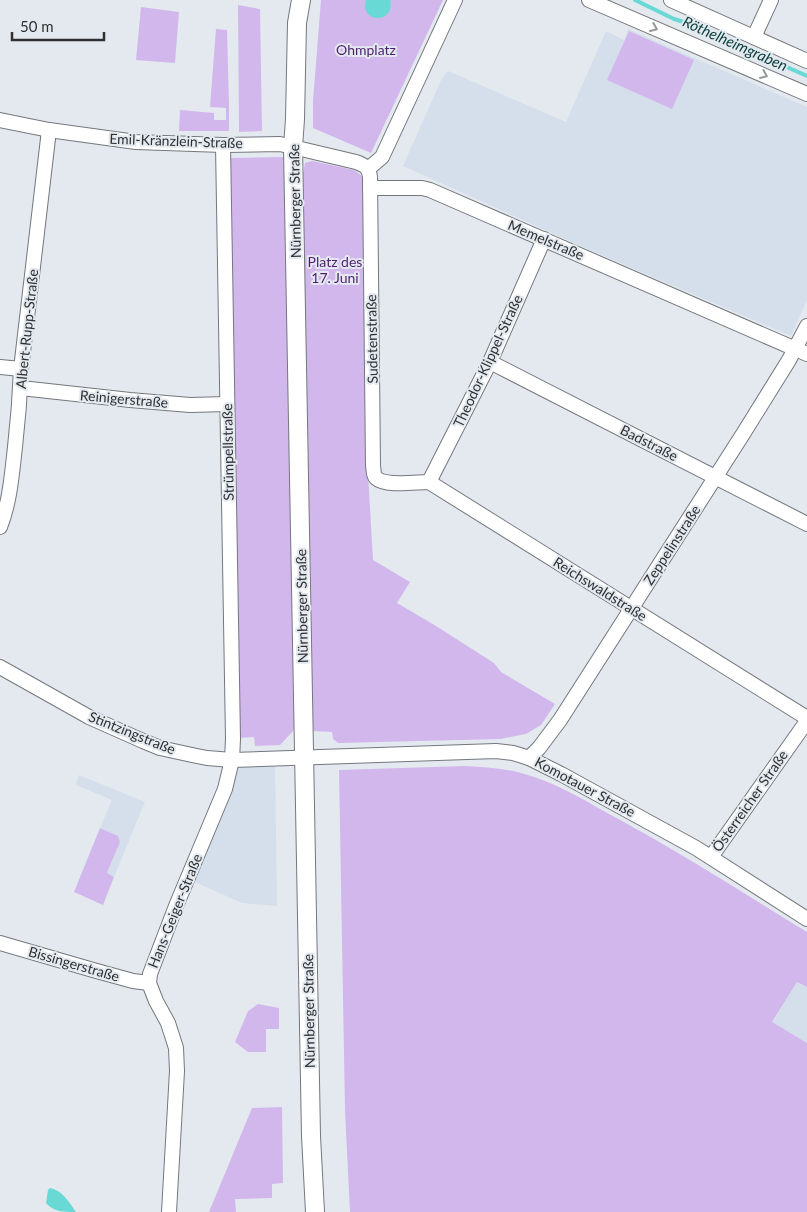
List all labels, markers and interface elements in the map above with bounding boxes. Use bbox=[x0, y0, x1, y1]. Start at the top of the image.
scale bar bbox=[12, 10, 105, 42]
water label: Röthelheimgraben bbox=[680, 12, 791, 74]
text: 50 m bbox=[20, 17, 54, 35]
one-way arrow bbox=[649, 22, 658, 32]
park label: Ohmplatz bbox=[336, 41, 396, 58]
one-way arrow bbox=[759, 69, 768, 80]
street label: Emil-Kränzlein-Straße bbox=[109, 130, 243, 151]
street label: Nürnberger Straße bbox=[285, 144, 304, 258]
street label: Memelstraße bbox=[506, 216, 587, 263]
park label: Platz des 17. Juni bbox=[308, 253, 362, 286]
street label: Albert-Rupp-Straße bbox=[12, 268, 41, 390]
street label: Theodor-Klippel-Straße bbox=[449, 292, 526, 430]
street label: Sudetenstraße bbox=[362, 294, 381, 384]
street label: Reinigerstraße bbox=[79, 386, 169, 411]
street label: Strümpellstraße bbox=[218, 403, 237, 501]
street label: Badstraße bbox=[618, 421, 681, 464]
street label: Zeppelinstraße bbox=[640, 502, 704, 588]
street label: Nürnberger Straße bbox=[292, 549, 311, 663]
street label: Reichswaldstraße bbox=[550, 553, 650, 624]
street label: Stintzingstraße bbox=[86, 707, 178, 758]
street label: Österreicher Straße bbox=[708, 747, 791, 855]
street label: Komotauer Straße bbox=[532, 753, 638, 820]
street label: Hans-Geiger-Straße bbox=[144, 851, 205, 970]
street label: Bissingerstraße bbox=[27, 942, 122, 985]
street label: Nürnberger Straße bbox=[299, 954, 318, 1068]

